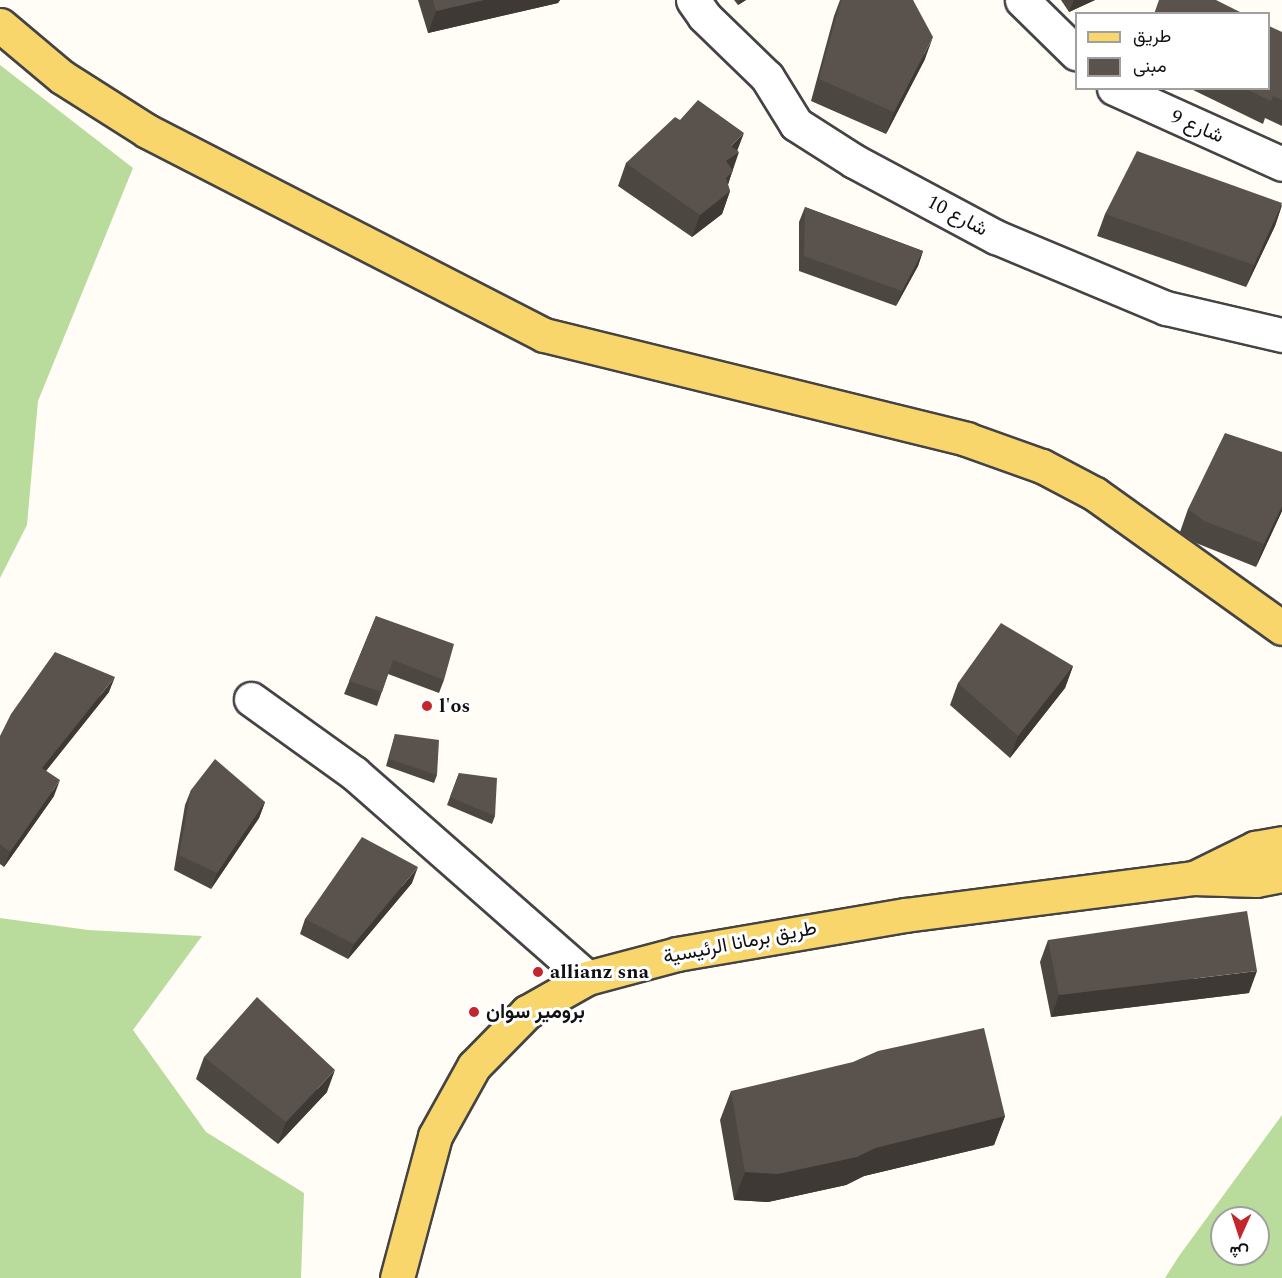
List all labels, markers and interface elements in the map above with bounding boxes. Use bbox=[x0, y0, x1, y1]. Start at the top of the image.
legend bbox=[1075, 12, 1270, 90]
text: طريق bbox=[1133, 23, 1171, 50]
text: مبنى bbox=[1133, 53, 1167, 80]
street label: شارع 9 bbox=[1167, 105, 1227, 149]
street label: شارع 10 bbox=[923, 190, 991, 242]
place label: l'os bbox=[439, 694, 470, 718]
marker: l'os bbox=[420, 699, 434, 713]
street label: طريق برمانا الرئيسية bbox=[661, 916, 819, 970]
place label: allianz sna bbox=[550, 960, 649, 984]
marker: allianz sna bbox=[531, 965, 545, 979]
place label: برومير سوان bbox=[486, 1000, 585, 1024]
marker: برومير سوان bbox=[467, 1005, 481, 1019]
north arrow bbox=[1210, 1206, 1270, 1266]
text: ش bbox=[1229, 1239, 1249, 1264]

